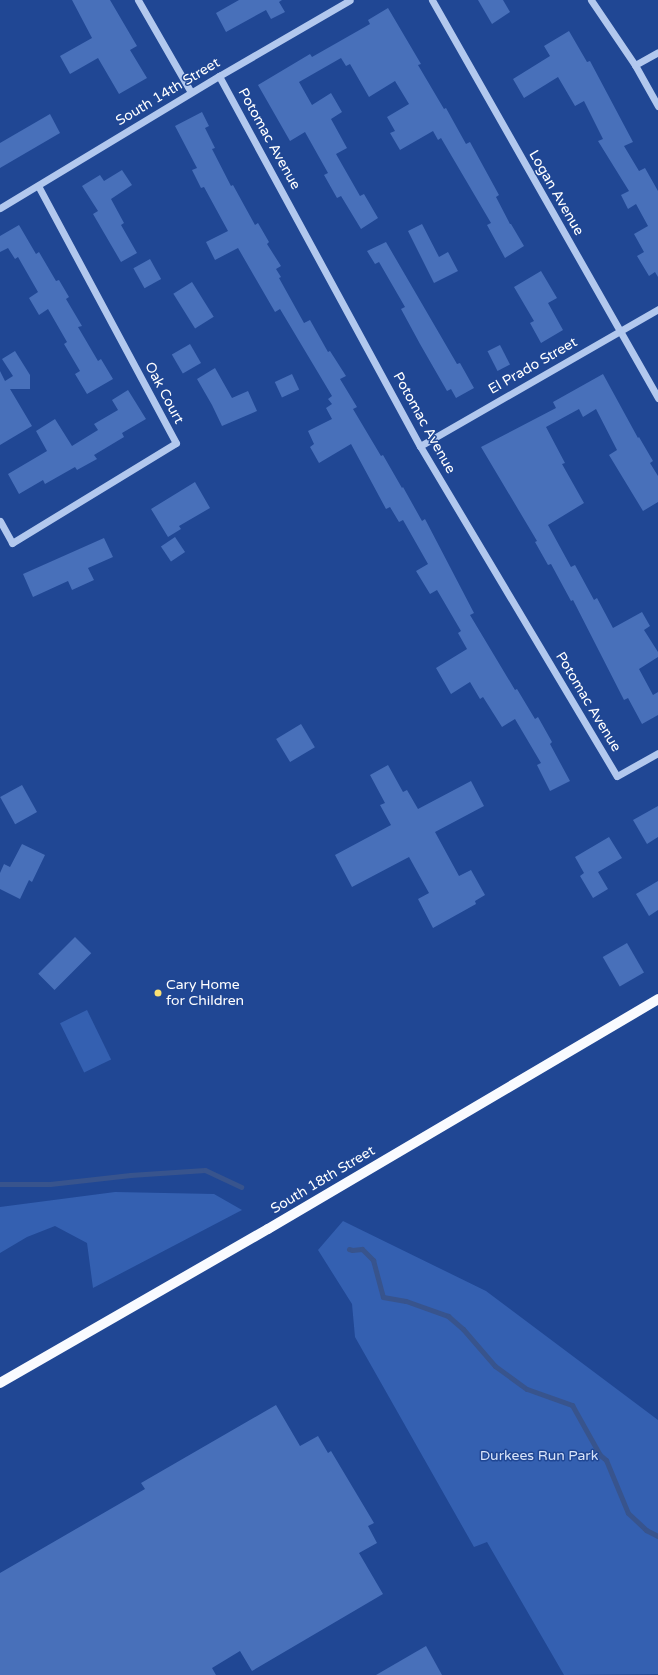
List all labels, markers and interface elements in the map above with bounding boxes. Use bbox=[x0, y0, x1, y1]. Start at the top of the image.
street label: South 14th Street bbox=[113, 54, 223, 130]
street label: Potomac Avenue bbox=[234, 85, 304, 193]
street label: Logan Avenue bbox=[525, 147, 587, 239]
street label: El Prado Street bbox=[486, 334, 580, 398]
street label: Oak Court bbox=[141, 359, 187, 427]
street label: Potomac Avenue bbox=[389, 369, 459, 477]
street label: Potomac Avenue bbox=[552, 649, 624, 755]
place label: Cary Home for Children bbox=[166, 977, 244, 1010]
marker: Cary Home for Children bbox=[153, 988, 163, 998]
street label: South 18th Street bbox=[268, 1142, 378, 1218]
park label: Durkees Run Park bbox=[480, 1448, 598, 1464]

